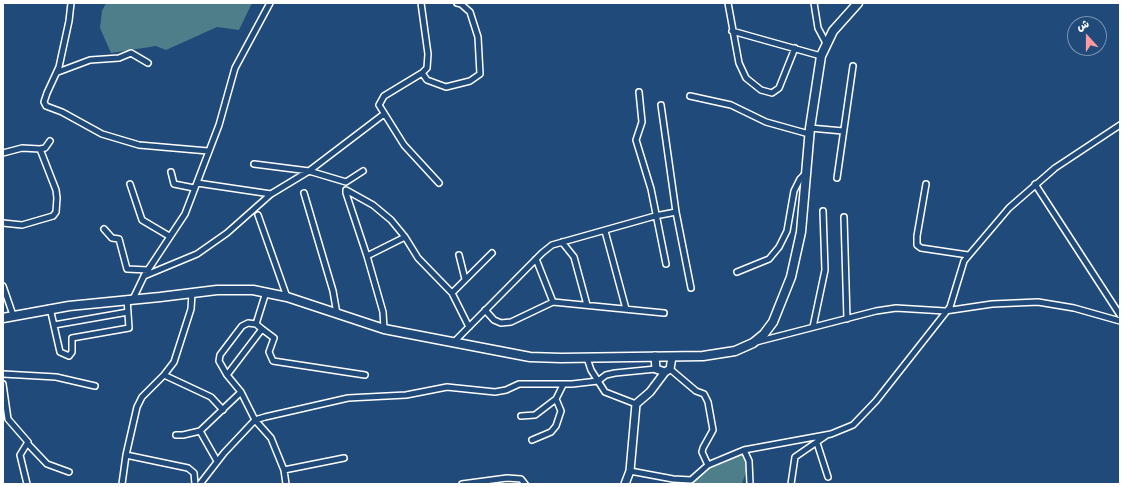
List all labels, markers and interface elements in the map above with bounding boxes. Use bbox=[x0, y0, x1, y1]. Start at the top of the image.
north arrow bbox=[1067, 16, 1107, 56]
text: ش bbox=[1075, 17, 1091, 34]

